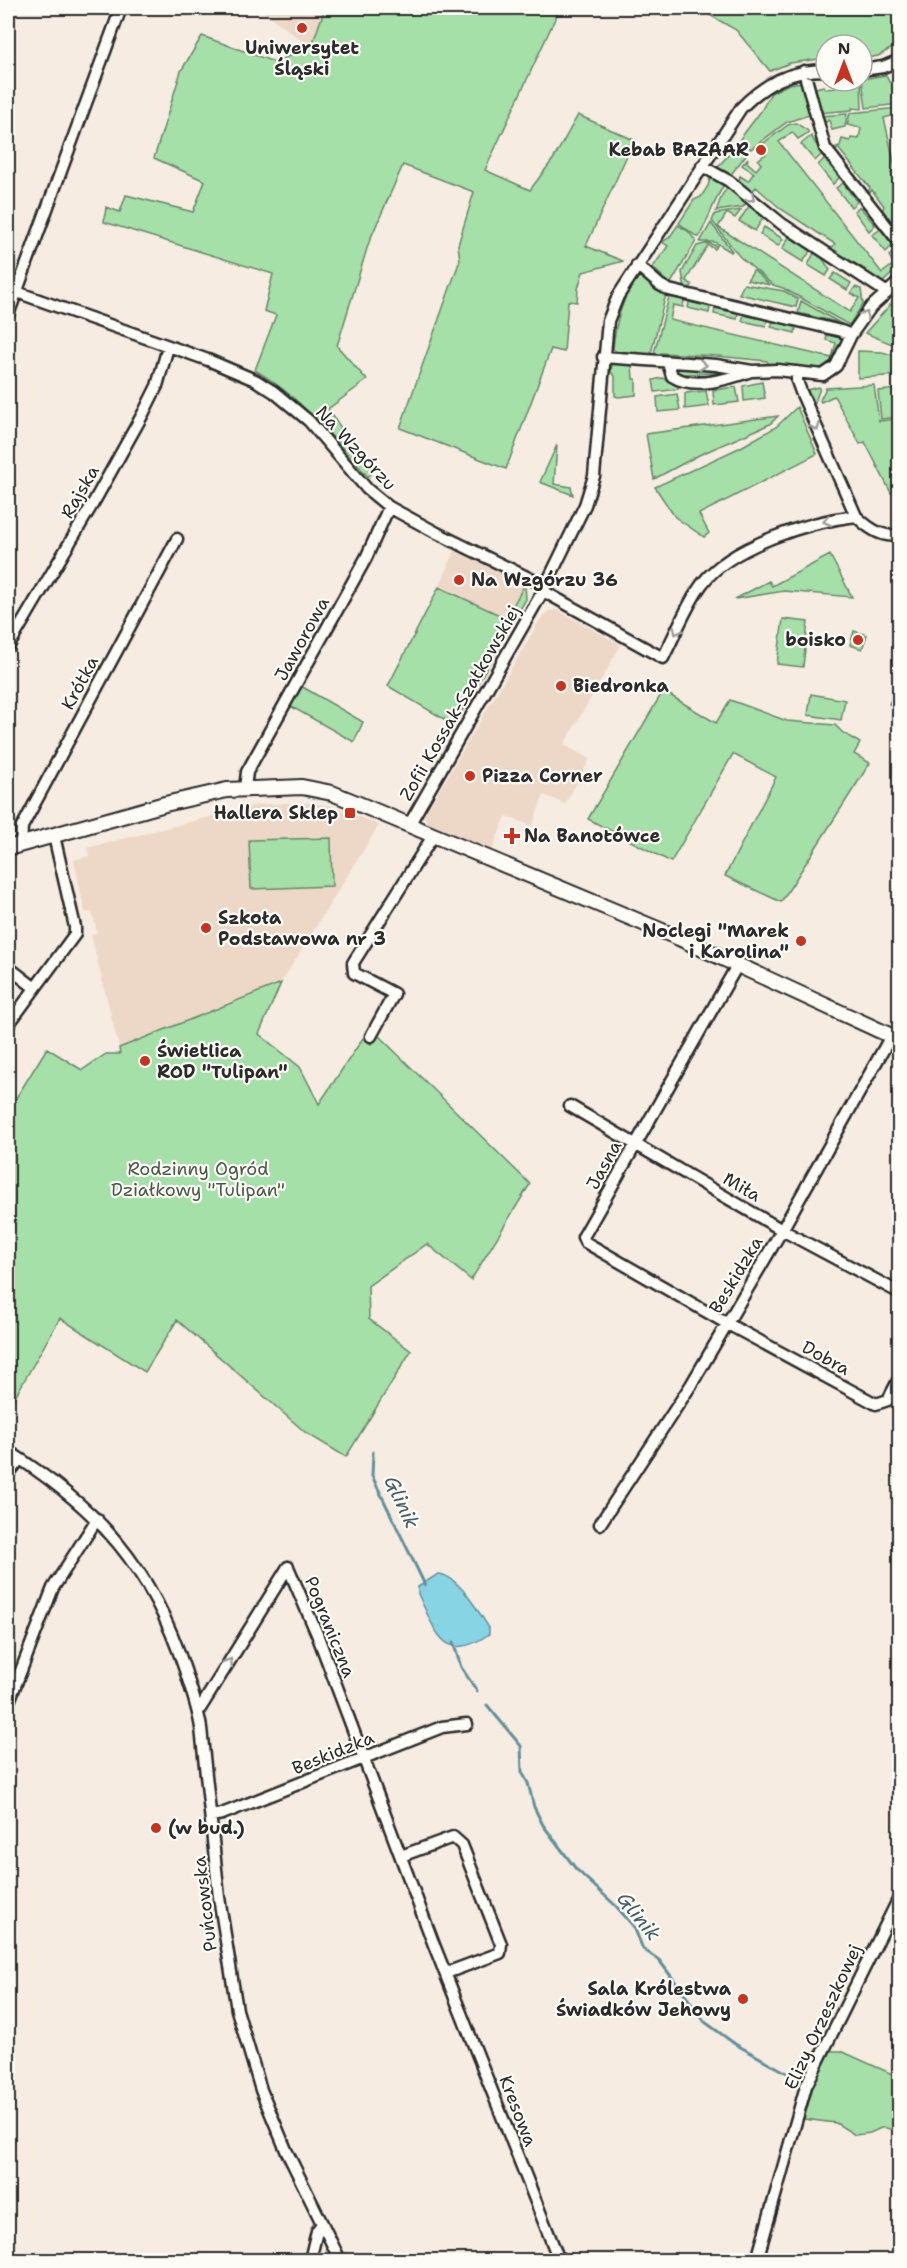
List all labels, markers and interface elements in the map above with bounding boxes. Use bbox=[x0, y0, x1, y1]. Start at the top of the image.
marker: Uniwersytet Śląski bbox=[295, 21, 309, 35]
north arrow bbox=[814, 33, 874, 93]
place label: Uniwersytet Śląski bbox=[245, 36, 359, 81]
text: N bbox=[838, 38, 850, 59]
place label: Kebab BAZAAR bbox=[608, 138, 749, 162]
marker: Kebab BAZAAR bbox=[754, 143, 768, 157]
one-way arrow bbox=[744, 191, 754, 202]
one-way arrow bbox=[858, 311, 869, 322]
one-way arrow bbox=[699, 358, 708, 371]
street label: Na Wzgórzu bbox=[310, 400, 402, 496]
one-way arrow bbox=[809, 420, 821, 431]
street label: Rajska bbox=[55, 461, 105, 523]
one-way arrow bbox=[822, 514, 832, 527]
place label: Na Wzgórzu 36 bbox=[471, 568, 618, 592]
marker: Na Wzgórzu 36 bbox=[452, 573, 466, 587]
street label: Jaworowa bbox=[269, 593, 335, 685]
street label: Zofii Kossak-Szatkowskiej bbox=[394, 601, 526, 805]
one-way arrow bbox=[673, 624, 684, 635]
place label: boisko bbox=[786, 628, 846, 652]
marker: boisko bbox=[851, 633, 865, 647]
street label: Krótka bbox=[56, 652, 104, 714]
place label: Biedronka bbox=[573, 674, 670, 698]
marker: Biedronka bbox=[554, 679, 568, 693]
place label: Pizza Corner bbox=[482, 764, 603, 788]
marker: Pizza Corner bbox=[463, 769, 477, 783]
place label: Hallera Sklep bbox=[214, 801, 338, 825]
marker: Hallera Sklep bbox=[343, 806, 357, 820]
place label: Na Banotówce bbox=[524, 824, 660, 848]
marker: Na Banotówce bbox=[505, 829, 519, 843]
place label: Szkoła Podstawowa nr 3 bbox=[218, 906, 386, 951]
place label: Noclegi "Marek i Karolina" bbox=[642, 919, 789, 964]
marker: Szkoła Podstawowa nr 3 bbox=[199, 921, 213, 935]
marker: Noclegi "Marek i Karolina" bbox=[794, 934, 808, 948]
place label: Świetlica ROD "Tulipan" bbox=[157, 1039, 288, 1084]
marker: Świetlica ROD "Tulipan" bbox=[138, 1054, 152, 1068]
street label: Jasna bbox=[581, 1136, 627, 1194]
park label: Rodzinny Ogród Działkowy "Tulipan" bbox=[111, 1157, 285, 1202]
street label: Miła bbox=[719, 1167, 765, 1207]
street label: Beskidzka bbox=[703, 1232, 769, 1318]
street label: Dobra bbox=[798, 1335, 854, 1381]
water label: Glinik bbox=[378, 1471, 426, 1533]
street label: Pograniczna bbox=[299, 1573, 361, 1681]
one-way arrow bbox=[221, 1658, 233, 1668]
street label: Beskidzka bbox=[288, 1726, 378, 1780]
place label: (w bud.) bbox=[168, 1816, 245, 1840]
marker: (w bud.) bbox=[149, 1821, 163, 1835]
street label: Puńcowska bbox=[187, 1855, 223, 1953]
water label: Glinik bbox=[611, 1886, 667, 1946]
street label: Elizy Orzeszkowej bbox=[779, 1940, 867, 2094]
place label: Sala Królestwa Świadków Jehowy bbox=[556, 1977, 732, 2022]
marker: Sala Królestwa Świadków Jehowy bbox=[736, 1992, 750, 2006]
street label: Kresowa bbox=[494, 2072, 542, 2150]

